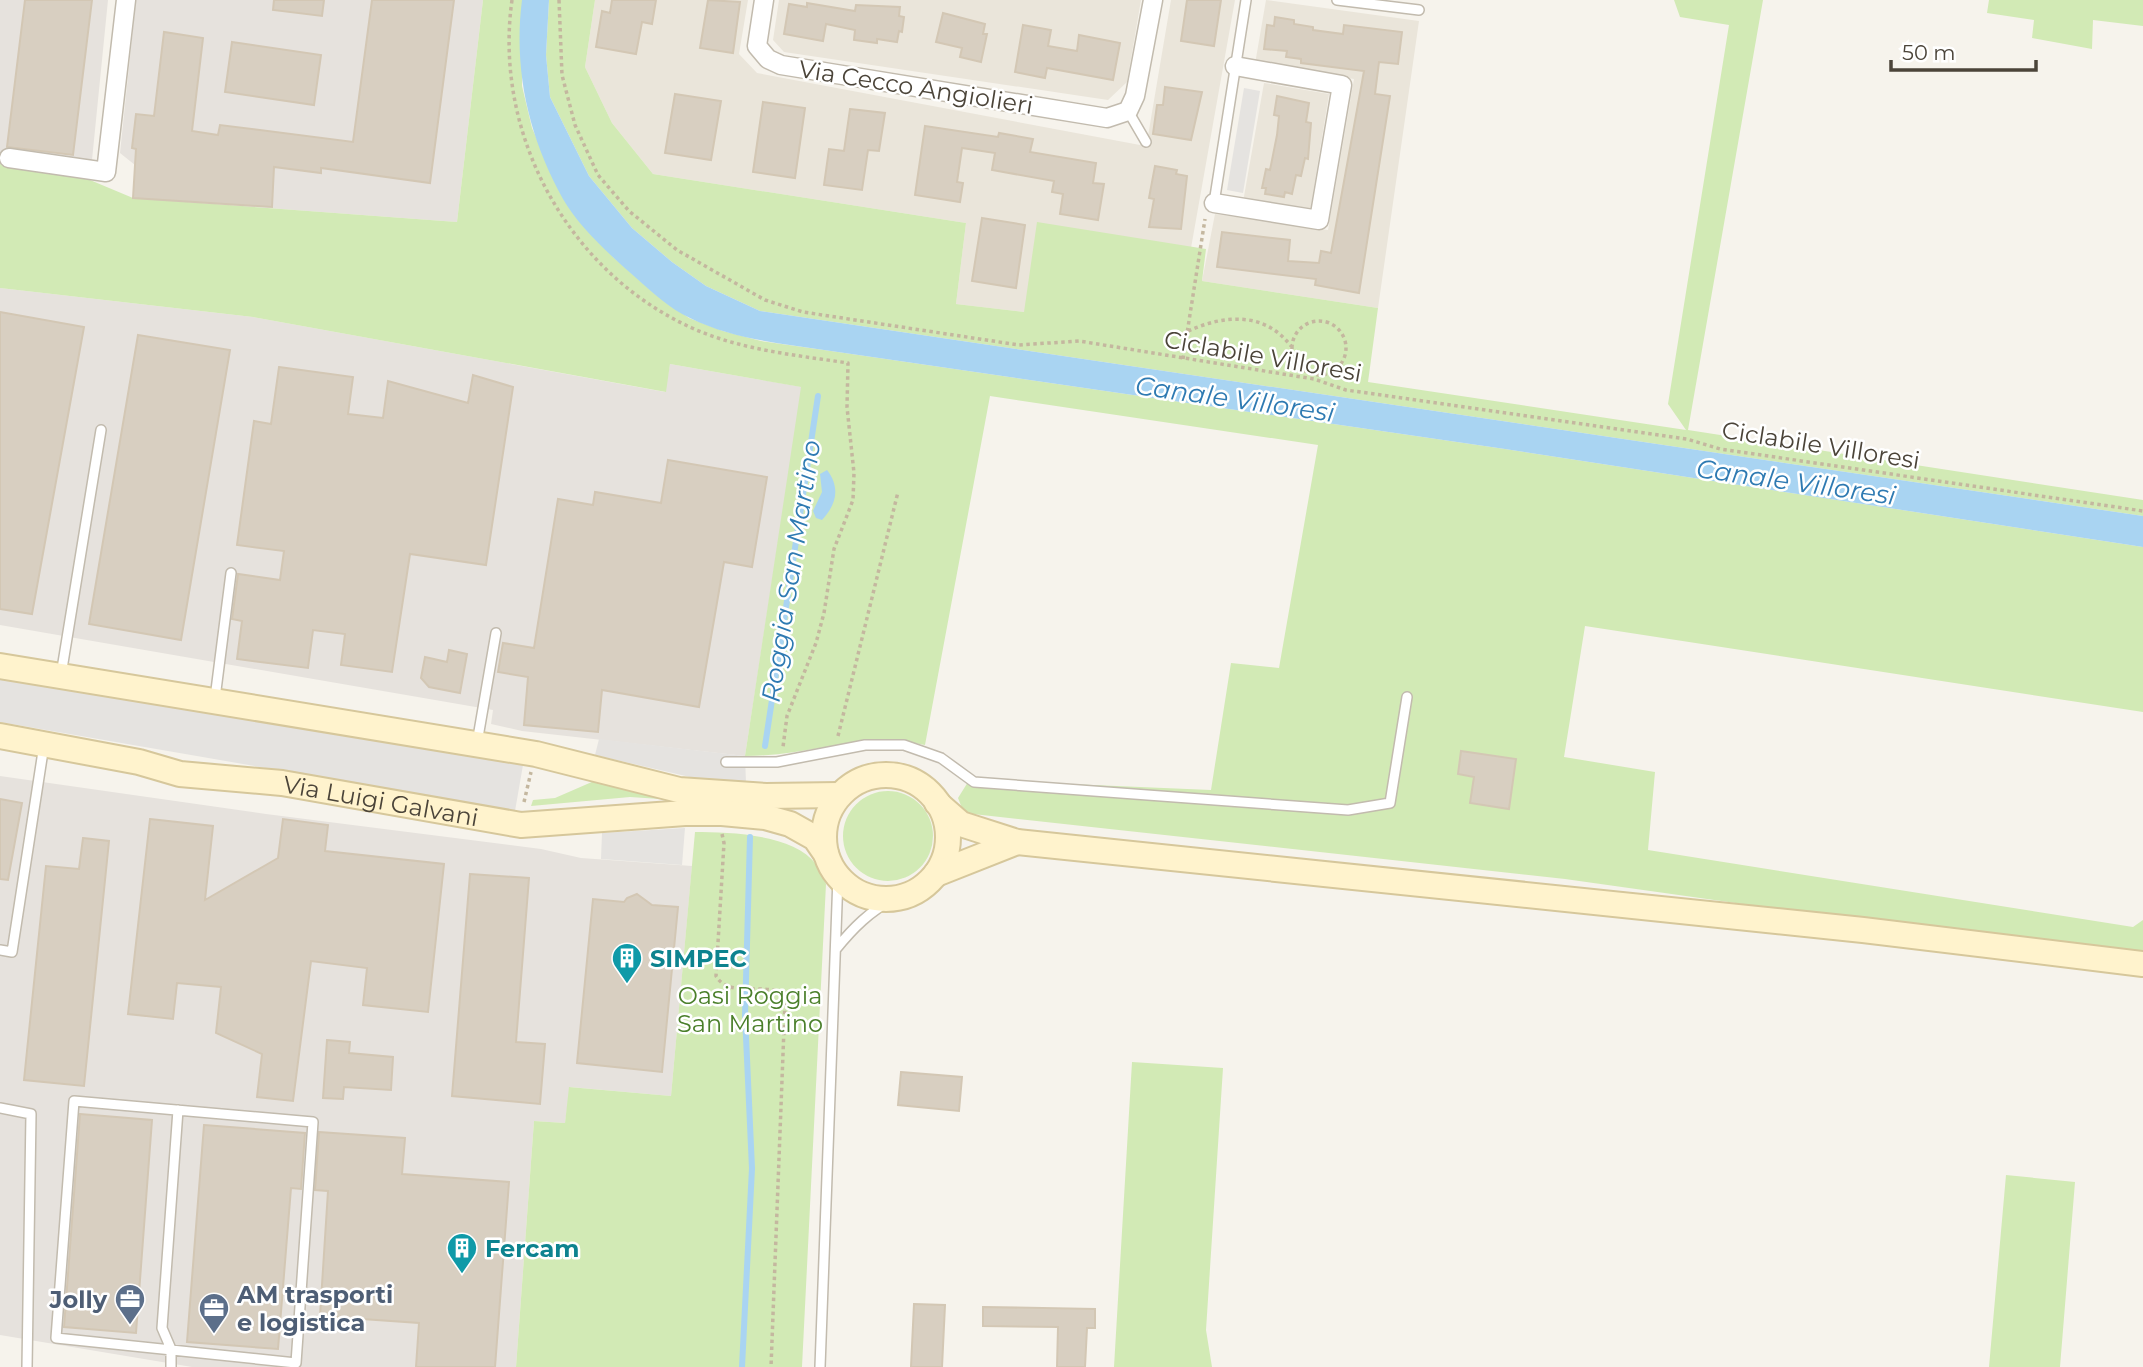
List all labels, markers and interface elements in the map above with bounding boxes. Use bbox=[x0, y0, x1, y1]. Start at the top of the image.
scale bar bbox=[1891, 28, 2036, 72]
text: 50 m bbox=[1902, 40, 1956, 65]
street label: Via Cecco Angiolieri bbox=[797, 54, 1035, 120]
street label: Ciclabile Villoresi bbox=[1162, 324, 1364, 388]
water label: Canale Villoresi bbox=[1133, 369, 1338, 429]
street label: Ciclabile Villoresi bbox=[1720, 415, 1922, 475]
water label: Roggia San Martino bbox=[754, 438, 828, 704]
water label: Canale Villoresi bbox=[1694, 452, 1899, 512]
street label: Via Luigi Galvani bbox=[281, 769, 481, 832]
building icon: SIMPEC bbox=[610, 941, 644, 985]
place label: SIMPEC bbox=[650, 944, 747, 973]
park label: Oasi Roggia San Martino bbox=[677, 981, 823, 1038]
building icon: Fercam bbox=[445, 1231, 479, 1275]
place label: Fercam bbox=[485, 1234, 579, 1263]
place label: AM trasporti e logistica bbox=[236, 1280, 393, 1337]
office icon: Jolly bbox=[113, 1282, 147, 1326]
place label: Jolly bbox=[48, 1285, 108, 1314]
office icon: AM trasporti e logistica bbox=[197, 1291, 231, 1335]

